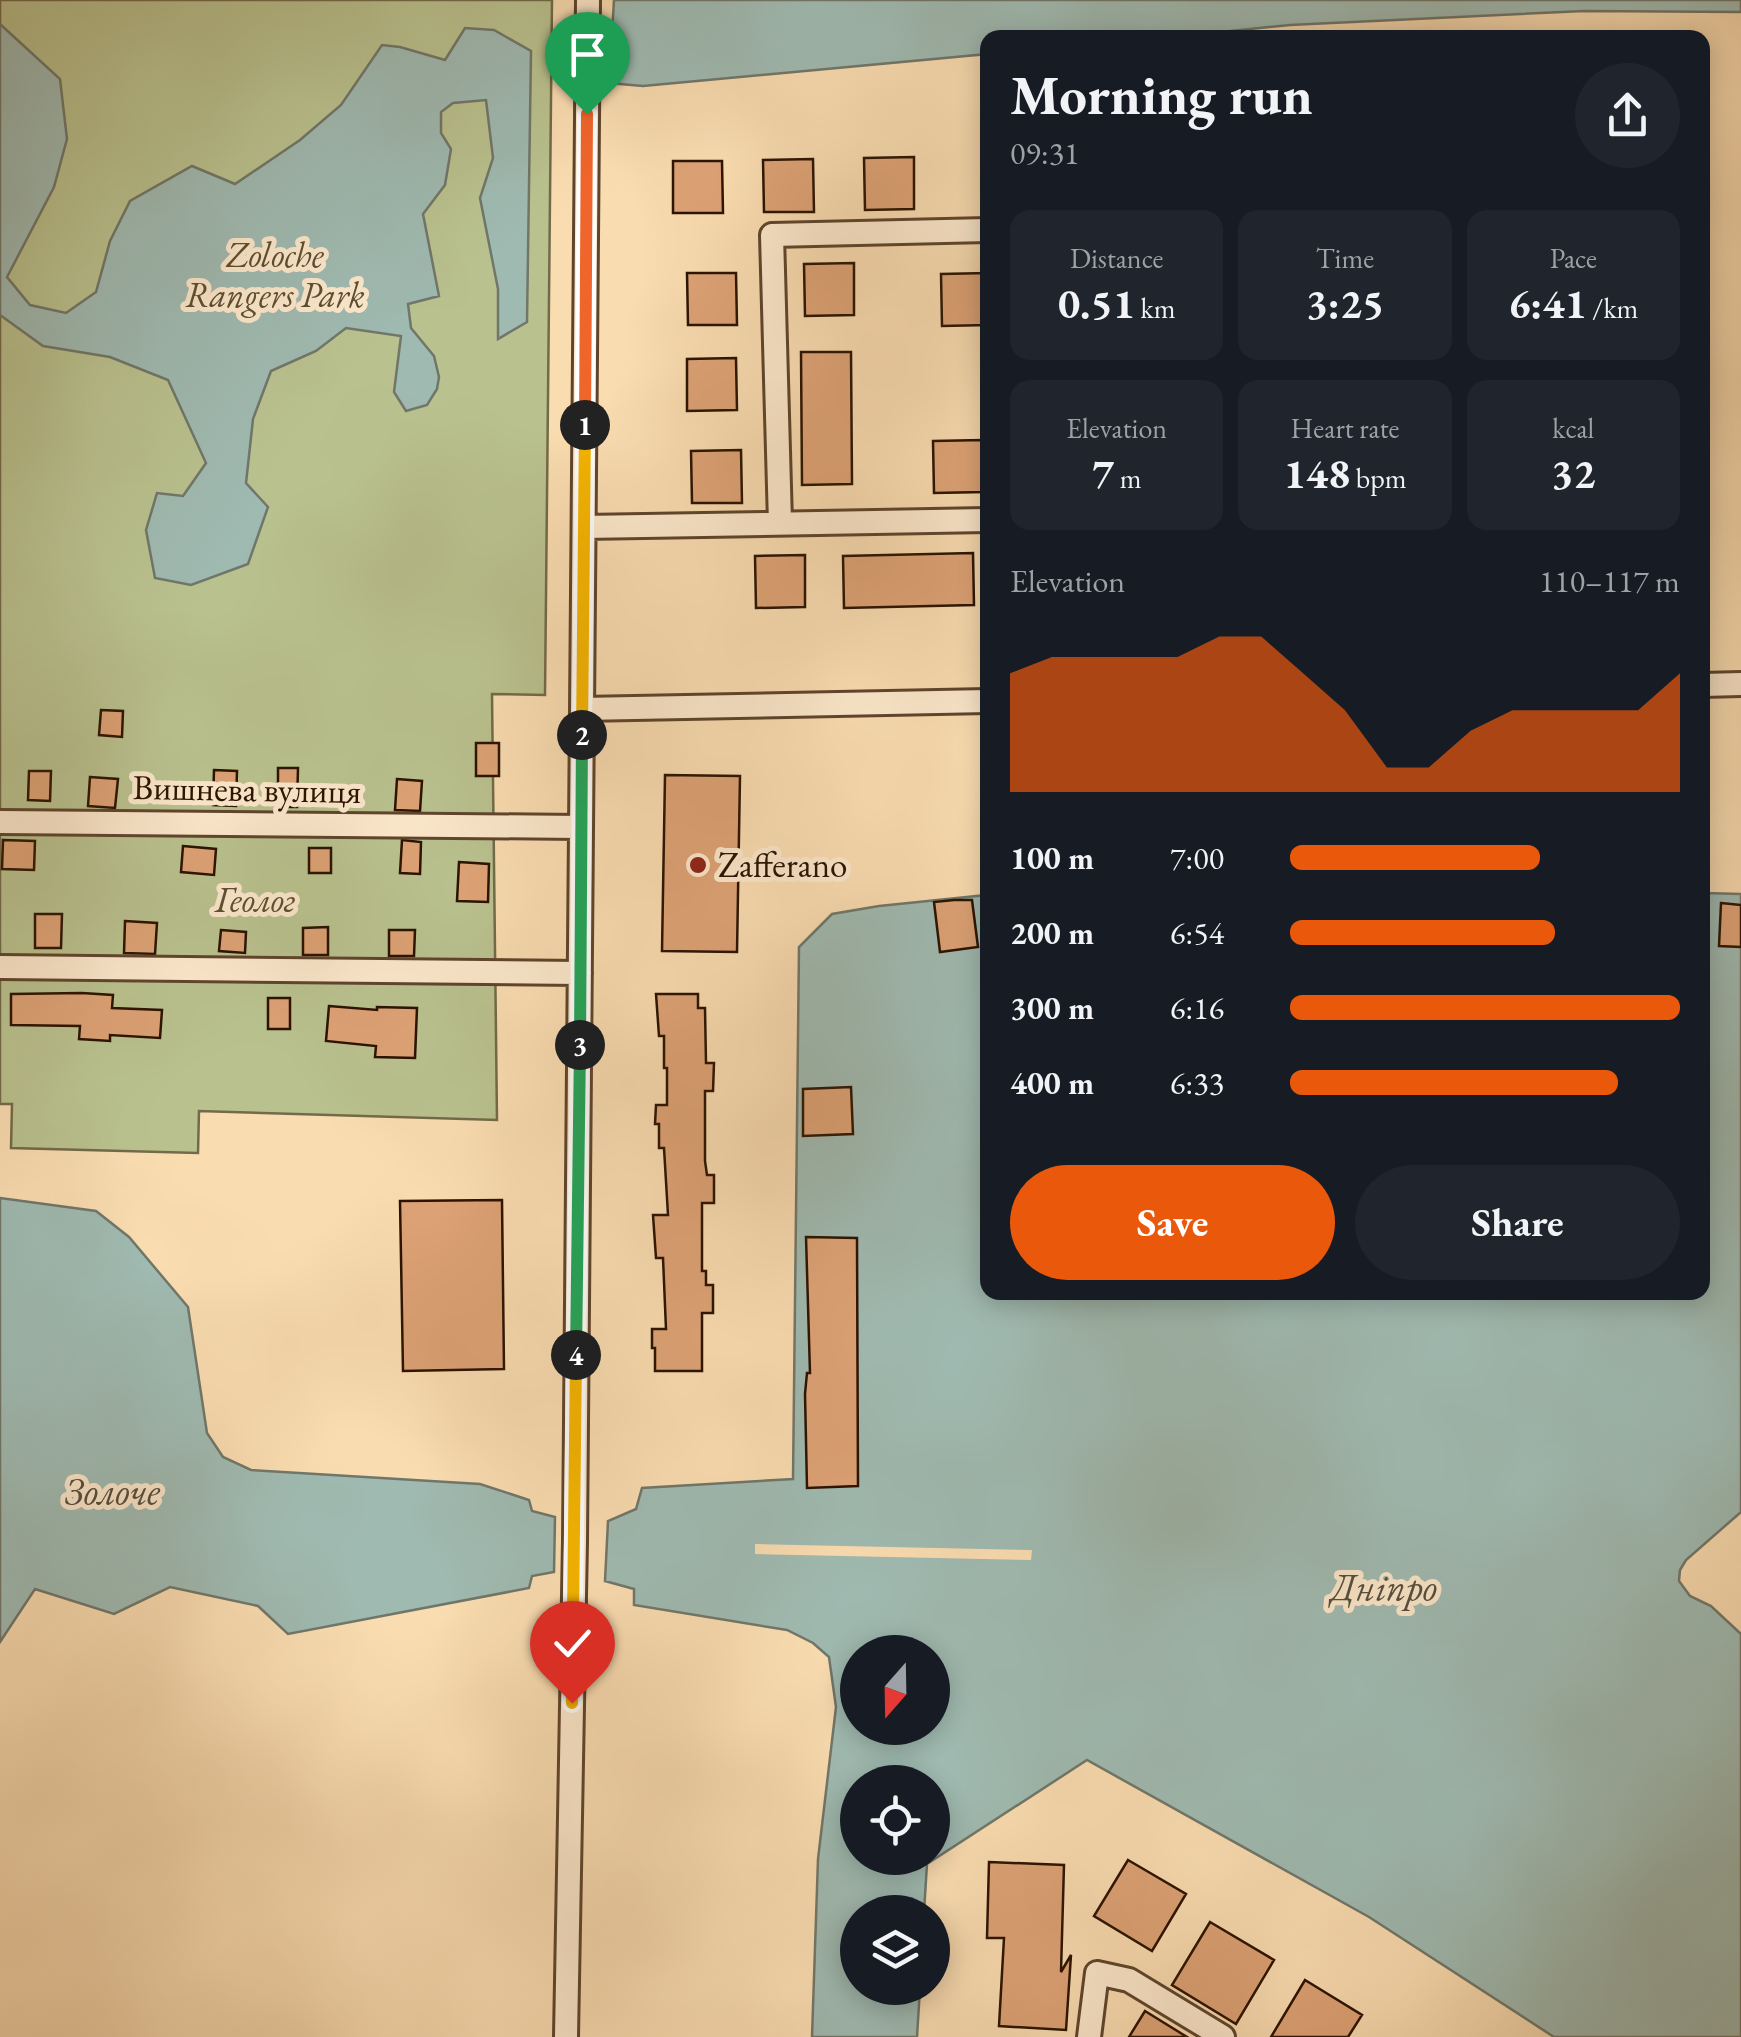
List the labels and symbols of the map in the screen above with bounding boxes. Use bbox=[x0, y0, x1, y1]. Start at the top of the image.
pin bbox=[545, 12, 630, 115]
park label: Zoloche Rangers Park bbox=[185, 232, 365, 318]
pin: 1 bbox=[560, 400, 610, 450]
pin: 2 bbox=[557, 710, 607, 760]
street label: Вишнева вулиця bbox=[132, 764, 362, 814]
place label: Zafferano bbox=[718, 842, 847, 887]
marker: Zafferano bbox=[687, 854, 709, 876]
park label: Геолог bbox=[214, 877, 295, 922]
pin: 3 bbox=[555, 1020, 605, 1070]
pin: 4 bbox=[551, 1330, 601, 1380]
water label: Золоче bbox=[64, 1466, 161, 1515]
water label: Дніпро bbox=[1328, 1562, 1437, 1611]
pin bbox=[530, 1601, 615, 1704]
north arrow bbox=[840, 1635, 950, 1745]

